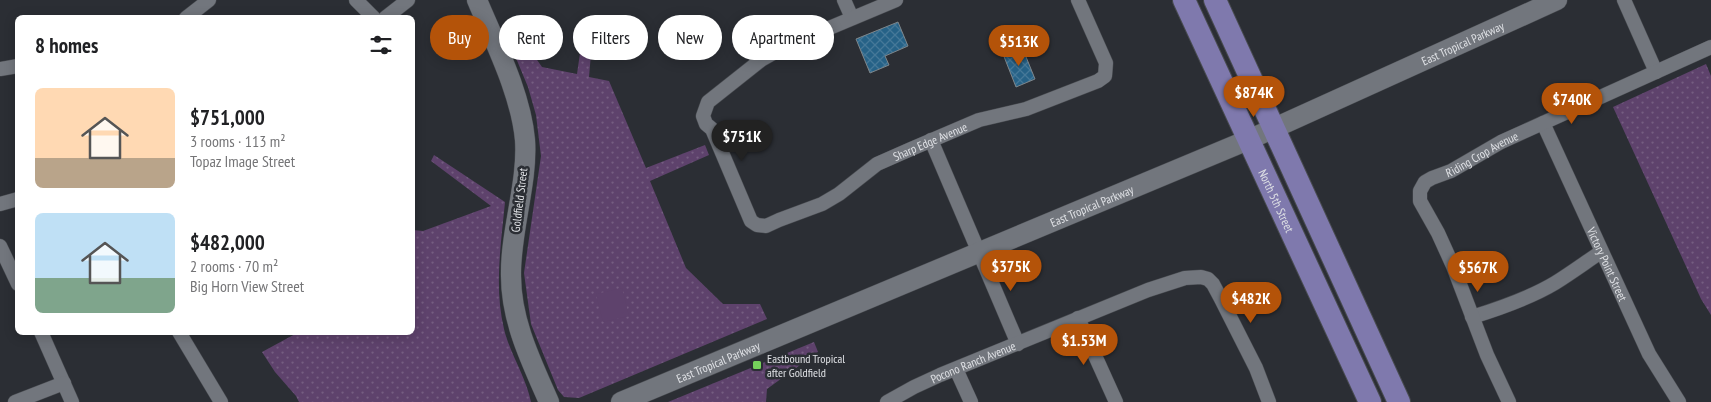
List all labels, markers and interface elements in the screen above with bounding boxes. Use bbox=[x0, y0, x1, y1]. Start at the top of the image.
chip: Buy bbox=[430, 15, 489, 60]
chip: Rent bbox=[499, 15, 563, 60]
chip: Filters bbox=[573, 15, 648, 60]
chip: New bbox=[658, 15, 722, 60]
chip: Apartment bbox=[732, 15, 834, 60]
street label: East Tropical Parkway bbox=[1419, 17, 1507, 68]
pin: $513K bbox=[984, 24, 1054, 67]
icon: filters bbox=[367, 31, 395, 59]
text: $513K bbox=[1000, 31, 1038, 51]
text: 8 homes bbox=[35, 32, 98, 59]
pin: $874K bbox=[1219, 76, 1289, 118]
text: $874K bbox=[1235, 82, 1273, 102]
pin: $740K bbox=[1537, 82, 1607, 125]
text: $740K bbox=[1553, 89, 1591, 109]
text: $751,000 bbox=[190, 104, 265, 131]
icon: home bbox=[75, 108, 135, 168]
street label: Sharp Edge Avenue bbox=[890, 118, 969, 164]
pin: $751K bbox=[707, 120, 777, 162]
text: $751K bbox=[723, 126, 761, 146]
street label: Riding Crop Avenue bbox=[1444, 128, 1520, 180]
text: 3 rooms · 113 m² bbox=[190, 131, 286, 151]
text: Topaz Image Street bbox=[190, 151, 295, 171]
street label: Goldfield Street bbox=[508, 166, 530, 233]
street label: North 5th Street bbox=[1256, 167, 1298, 235]
street label: East Tropical Parkway bbox=[1048, 181, 1136, 229]
street label: Victory Point Street bbox=[1584, 224, 1631, 304]
text: $482,000 bbox=[190, 229, 265, 256]
icon: home bbox=[75, 233, 135, 293]
pin: $375K bbox=[976, 250, 1046, 292]
pin: $567K bbox=[1443, 250, 1513, 293]
text: 2 rooms · 70 m² bbox=[190, 256, 278, 276]
text: $375K bbox=[992, 256, 1030, 276]
text: $567K bbox=[1459, 257, 1497, 277]
text: Big Horn View Street bbox=[190, 276, 304, 296]
pin: $482K bbox=[1216, 282, 1286, 324]
text: $482K bbox=[1232, 288, 1270, 308]
pin: $1.53M bbox=[1043, 324, 1125, 366]
text: $1.53M bbox=[1062, 330, 1106, 350]
street label: East Tropical Parkway bbox=[674, 337, 762, 386]
street label: Pocono Ranch Avenue bbox=[928, 337, 1018, 386]
place label: Eastbound Tropical after Goldfield bbox=[767, 351, 845, 380]
marker: Eastbound Tropical after Goldfield bbox=[751, 359, 763, 371]

